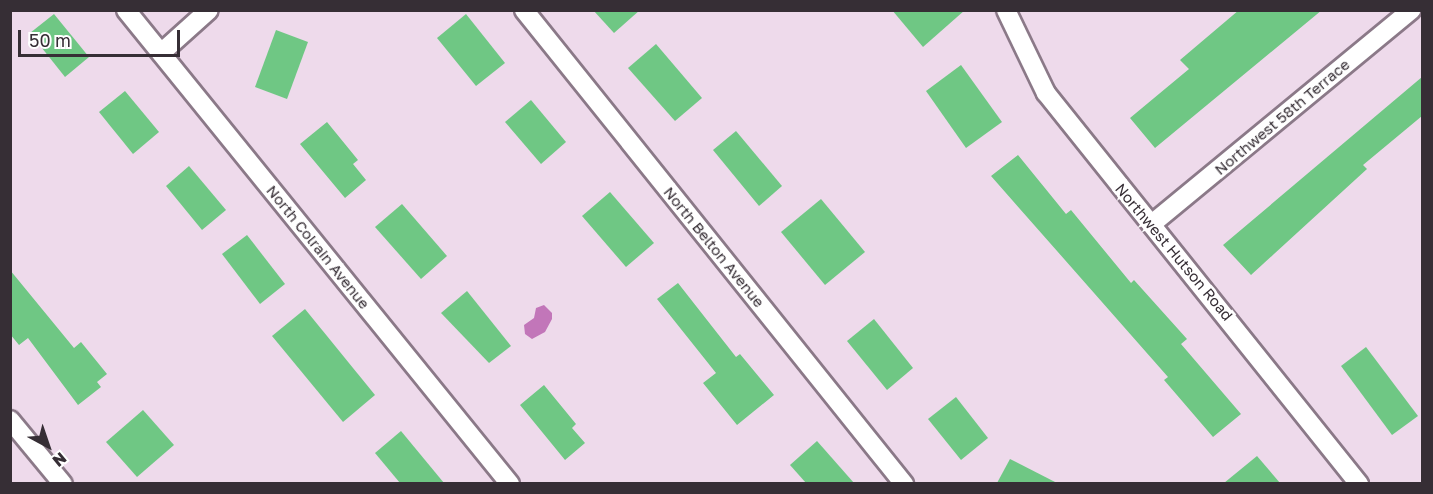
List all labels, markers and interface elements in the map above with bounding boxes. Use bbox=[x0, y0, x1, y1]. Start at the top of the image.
scale bar bbox=[21, 18, 183, 56]
text: 50 m bbox=[29, 29, 71, 51]
street label: Northwest 58th Terrace bbox=[1211, 55, 1353, 179]
street label: Northwest Hutson Road bbox=[1111, 180, 1237, 324]
street label: North Colrain Avenue bbox=[263, 182, 373, 312]
street label: North Belton Avenue bbox=[660, 183, 768, 311]
north arrow bbox=[18, 416, 78, 476]
text: N bbox=[48, 448, 71, 471]

